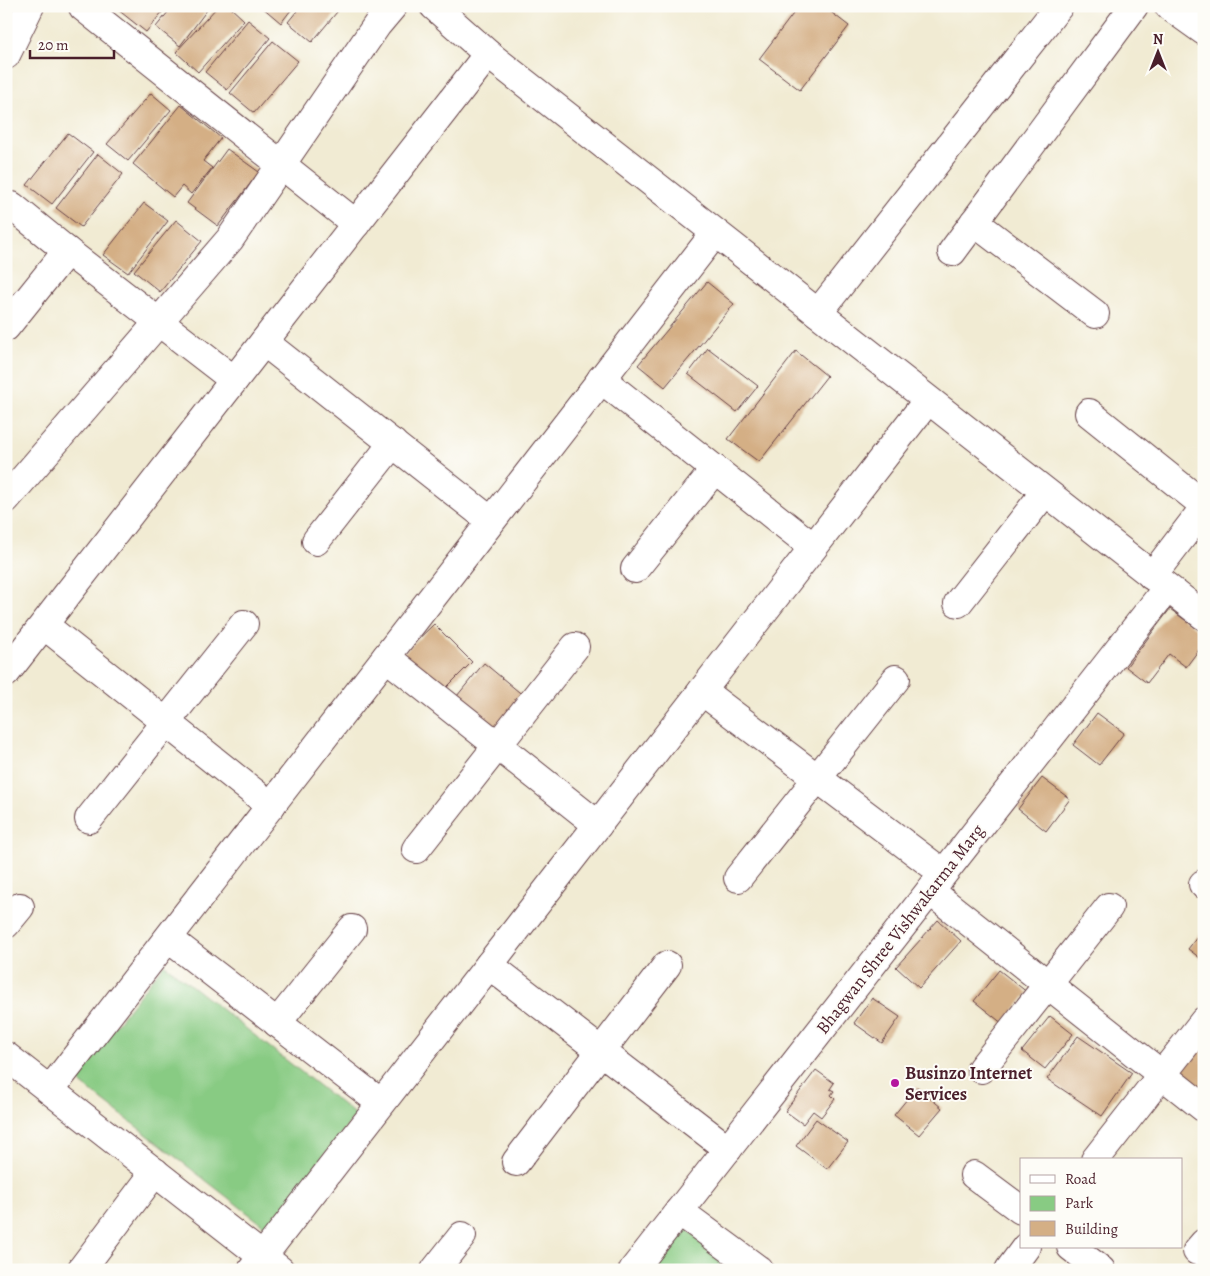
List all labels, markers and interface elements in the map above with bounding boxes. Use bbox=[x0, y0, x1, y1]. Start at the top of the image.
scale bar bbox=[30, 28, 114, 60]
north arrow bbox=[1132, 28, 1182, 78]
text: N bbox=[1153, 30, 1163, 49]
text: 20 m bbox=[38, 35, 69, 55]
street label: Bhagwan Shree Vishwakarma Marg bbox=[810, 819, 990, 1039]
place label: Businzo Internet Services bbox=[905, 1061, 1032, 1106]
marker: Businzo Internet Services bbox=[889, 1077, 901, 1089]
legend bbox=[1020, 1158, 1182, 1248]
text: Road bbox=[1065, 1169, 1097, 1189]
text: Park bbox=[1065, 1193, 1094, 1213]
text: Building bbox=[1065, 1219, 1118, 1239]

